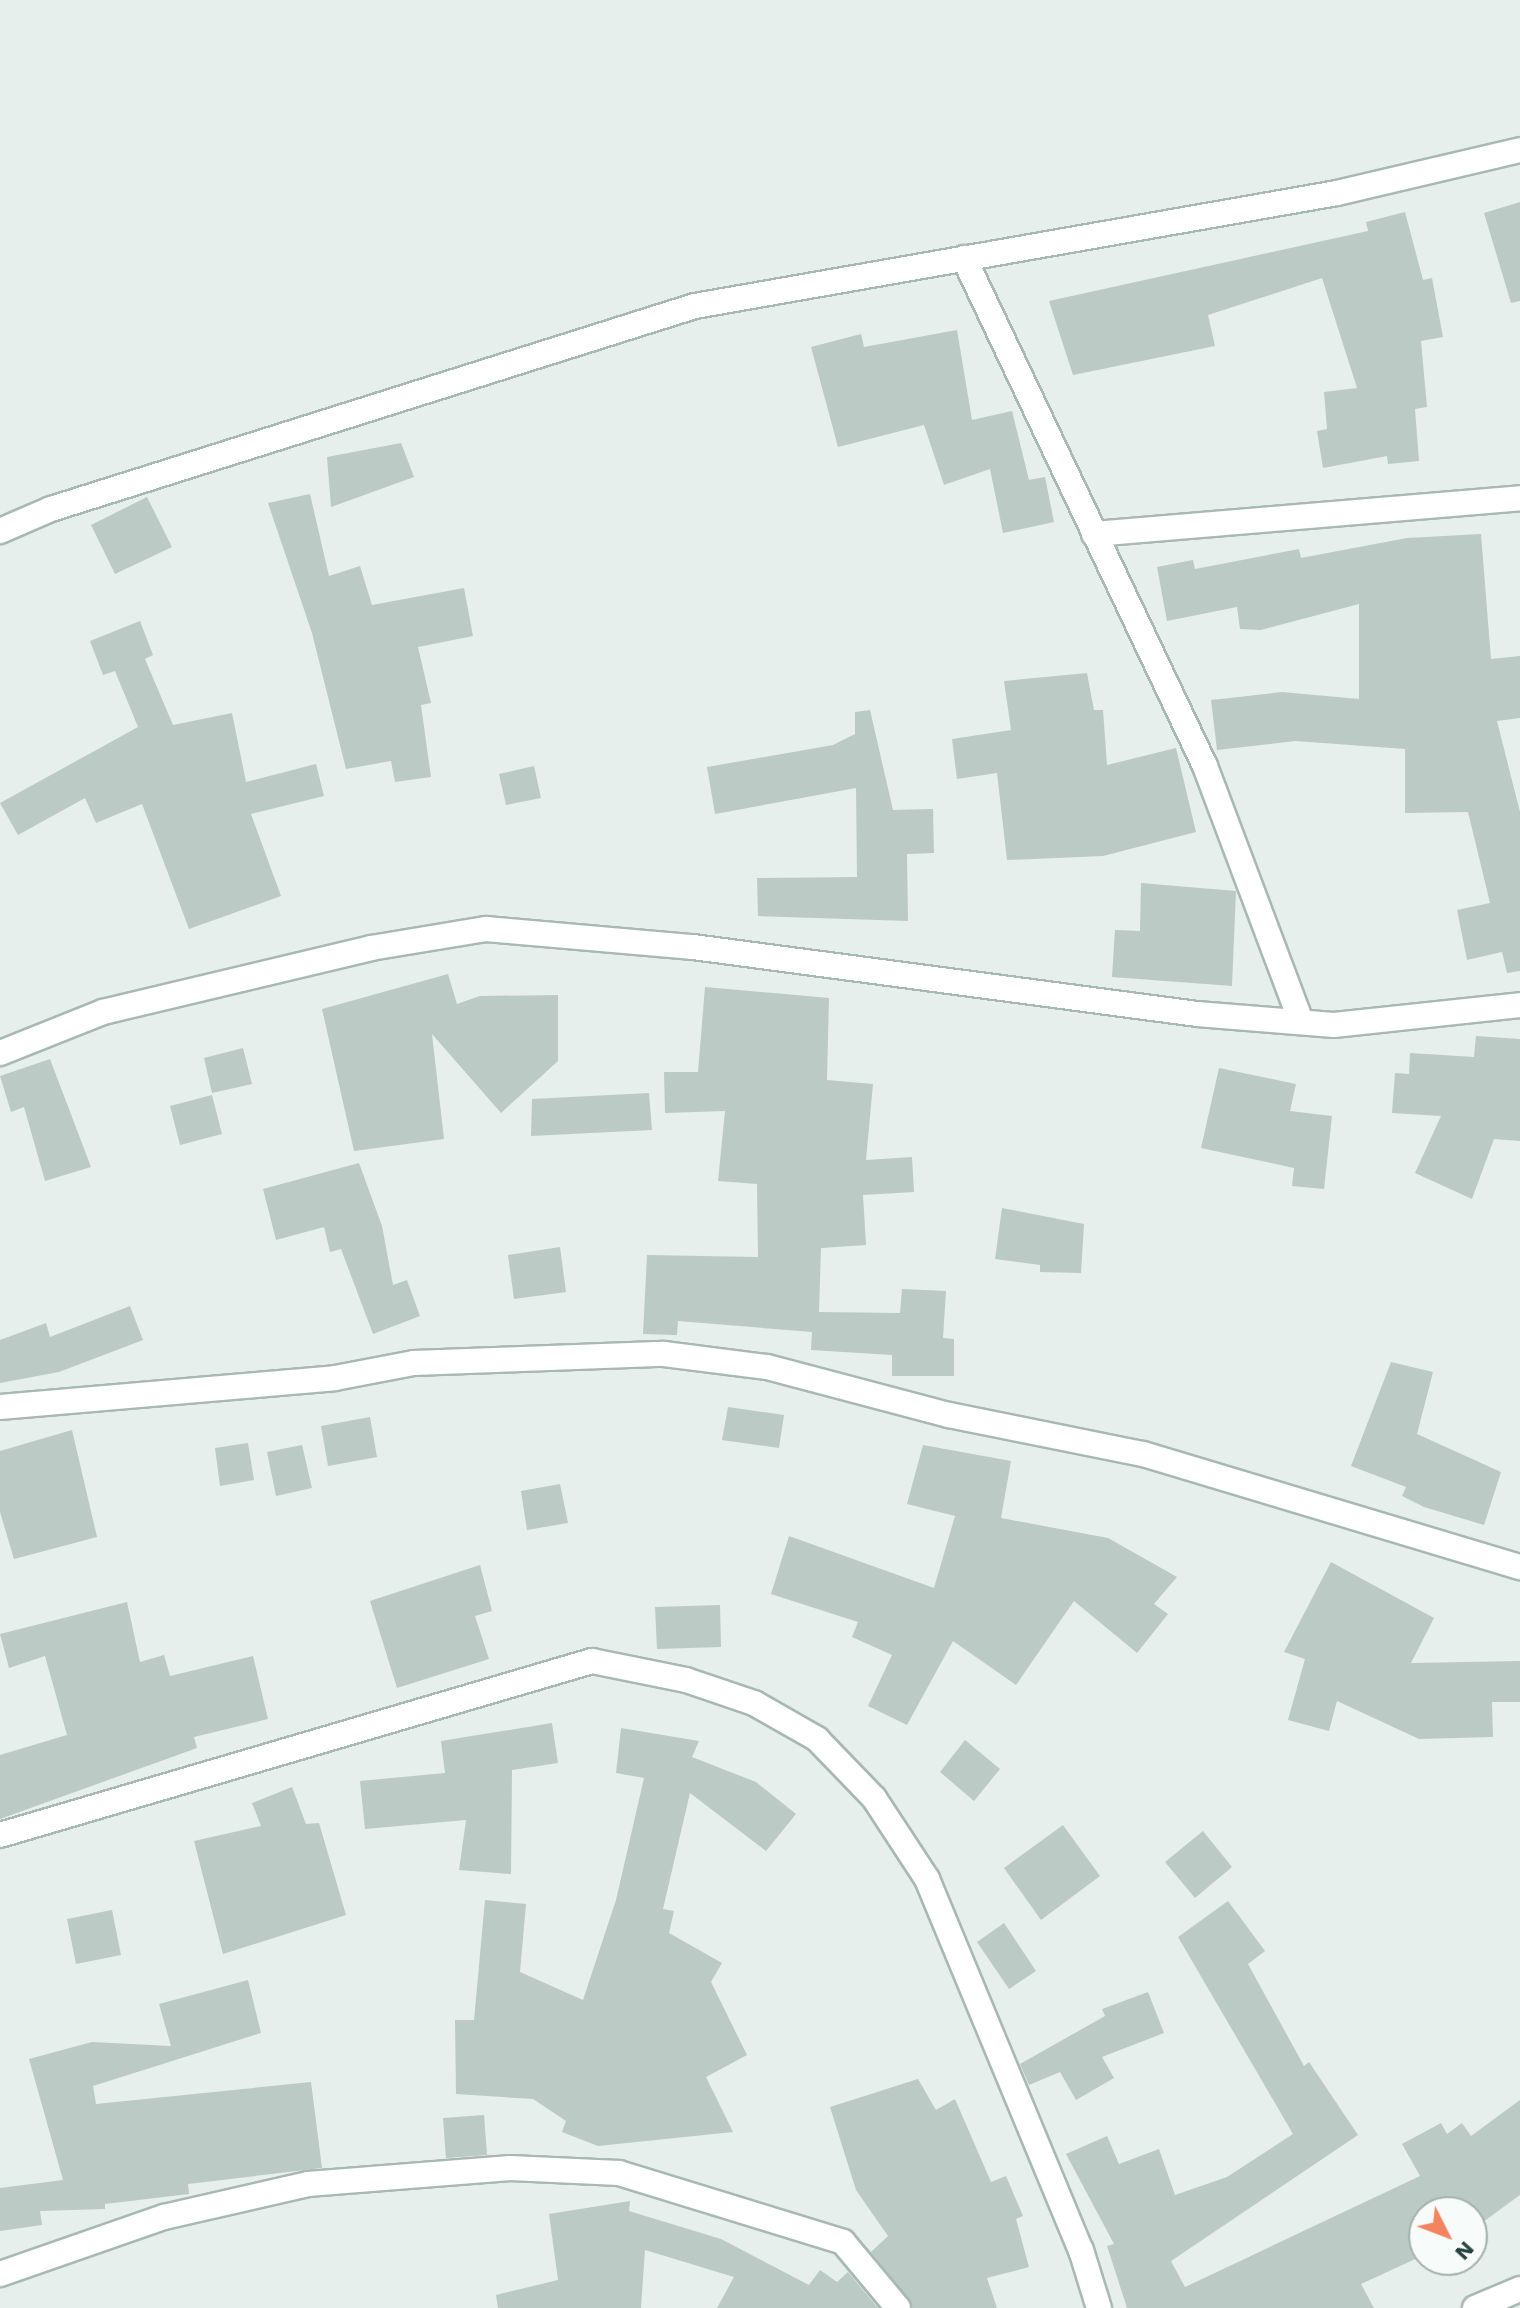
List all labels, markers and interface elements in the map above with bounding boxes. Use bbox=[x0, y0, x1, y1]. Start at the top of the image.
north arrow bbox=[1408, 2196, 1488, 2276]
text: N bbox=[1450, 2237, 1479, 2265]

